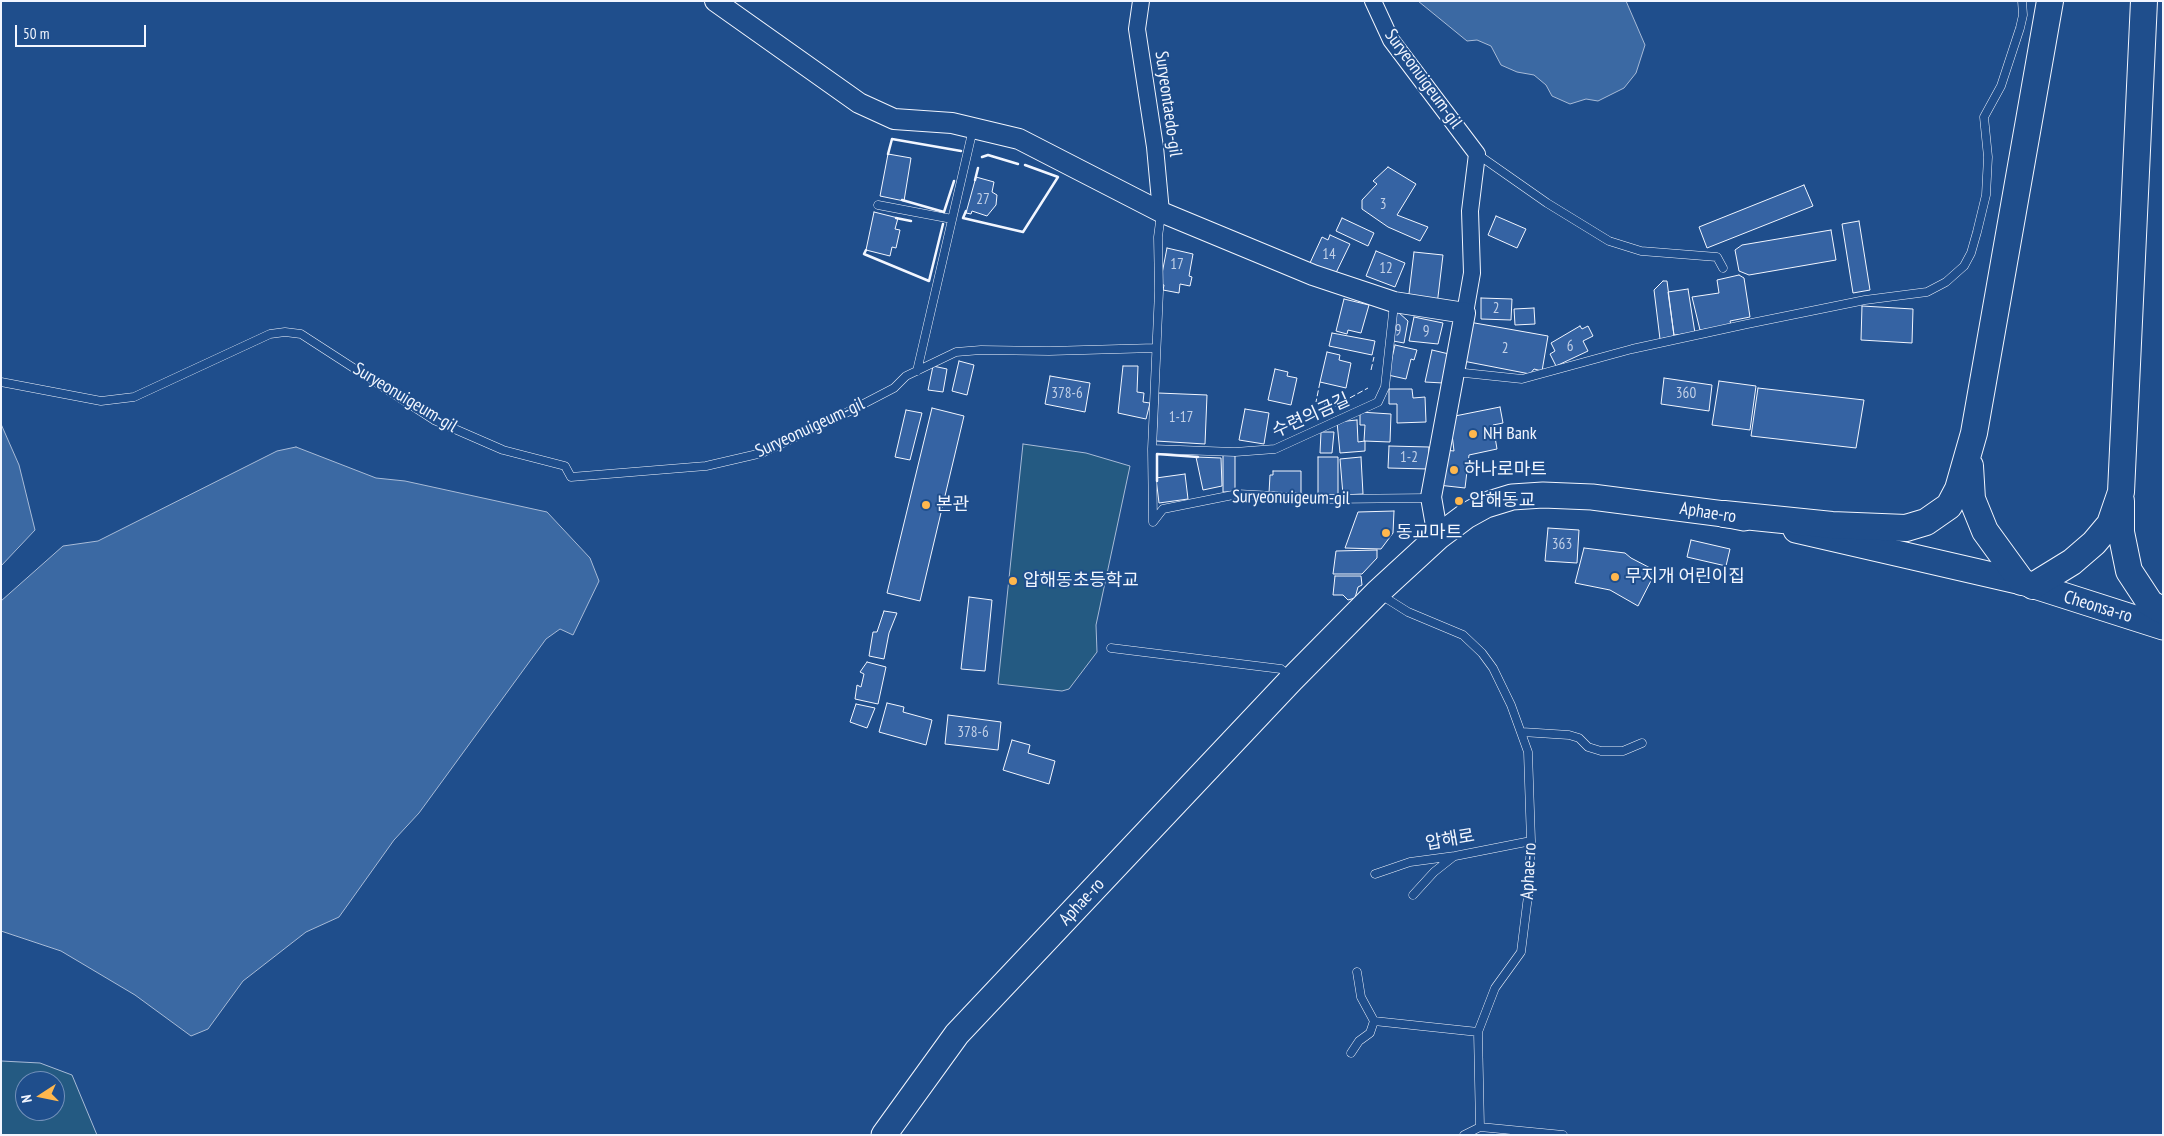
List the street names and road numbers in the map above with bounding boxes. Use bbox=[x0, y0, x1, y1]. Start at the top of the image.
street label: Suryeonuigeum-gil bbox=[1380, 25, 1466, 133]
street label: Suryeontaedo-gil bbox=[1150, 50, 1186, 158]
street label: Suryeonuigeum-gil bbox=[349, 358, 461, 438]
street label: 수련의금길 bbox=[1269, 389, 1353, 443]
street label: Suryeonuigeum-gil bbox=[752, 393, 868, 463]
street label: Suryeonuigeum-gil bbox=[1232, 486, 1350, 510]
street label: Aphae-ro bbox=[1678, 498, 1738, 528]
street label: Cheonsa-ro bbox=[2061, 586, 2135, 628]
street label: 압해로 bbox=[1424, 825, 1476, 855]
street label: Aphae-ro bbox=[1517, 842, 1541, 900]
street label: Aphae-ro bbox=[1055, 874, 1109, 930]

